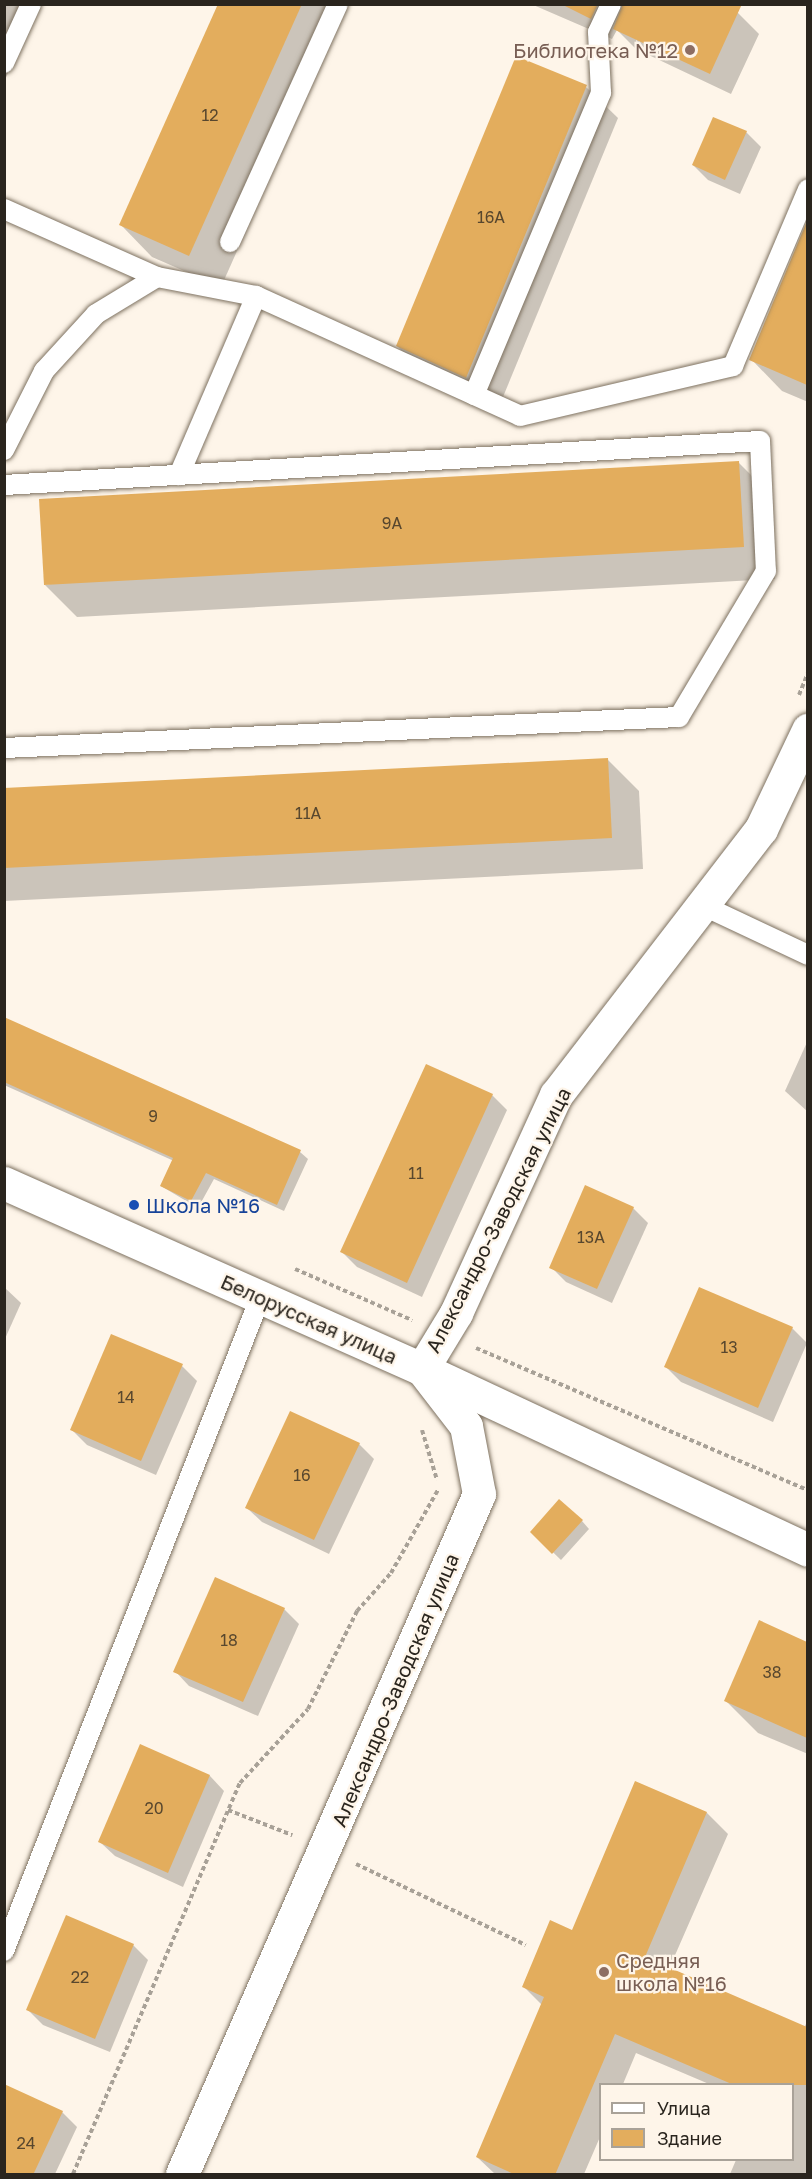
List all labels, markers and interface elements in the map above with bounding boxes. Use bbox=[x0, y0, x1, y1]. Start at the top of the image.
place label: Библиотека №12 bbox=[513, 38, 678, 62]
marker: Библиотека №12 bbox=[683, 43, 697, 57]
house number: 12 bbox=[201, 105, 219, 125]
house number: 16А bbox=[477, 207, 505, 227]
house number: 9А bbox=[382, 513, 402, 533]
house number: 11А bbox=[295, 803, 321, 823]
street label: Александро-Заводская улица bbox=[420, 1083, 576, 1357]
house number: 9 bbox=[148, 1106, 158, 1126]
house number: 11 bbox=[408, 1163, 424, 1183]
place label: Школа №16 bbox=[146, 1193, 260, 1217]
marker: Школа №16 bbox=[127, 1198, 141, 1212]
house number: 13А bbox=[577, 1227, 605, 1247]
street label: Белорусская улица bbox=[217, 1269, 401, 1369]
house number: 13 bbox=[720, 1337, 738, 1357]
house number: 14 bbox=[117, 1387, 135, 1407]
house number: 16 bbox=[293, 1465, 311, 1485]
street label: Александро-Заводская улица bbox=[326, 1550, 464, 1830]
house number: 18 bbox=[220, 1630, 238, 1650]
house number: 38 bbox=[762, 1662, 782, 1682]
house number: 20 bbox=[144, 1798, 164, 1818]
place label: Средняя школа №16 bbox=[616, 1948, 727, 1995]
marker: Средняя школа №16 bbox=[597, 1965, 611, 1979]
house number: 22 bbox=[71, 1967, 89, 1987]
legend bbox=[599, 2083, 794, 2161]
text: Улица bbox=[657, 2097, 711, 2119]
text: Здание bbox=[657, 2127, 722, 2149]
house number: 24 bbox=[16, 2133, 36, 2153]

